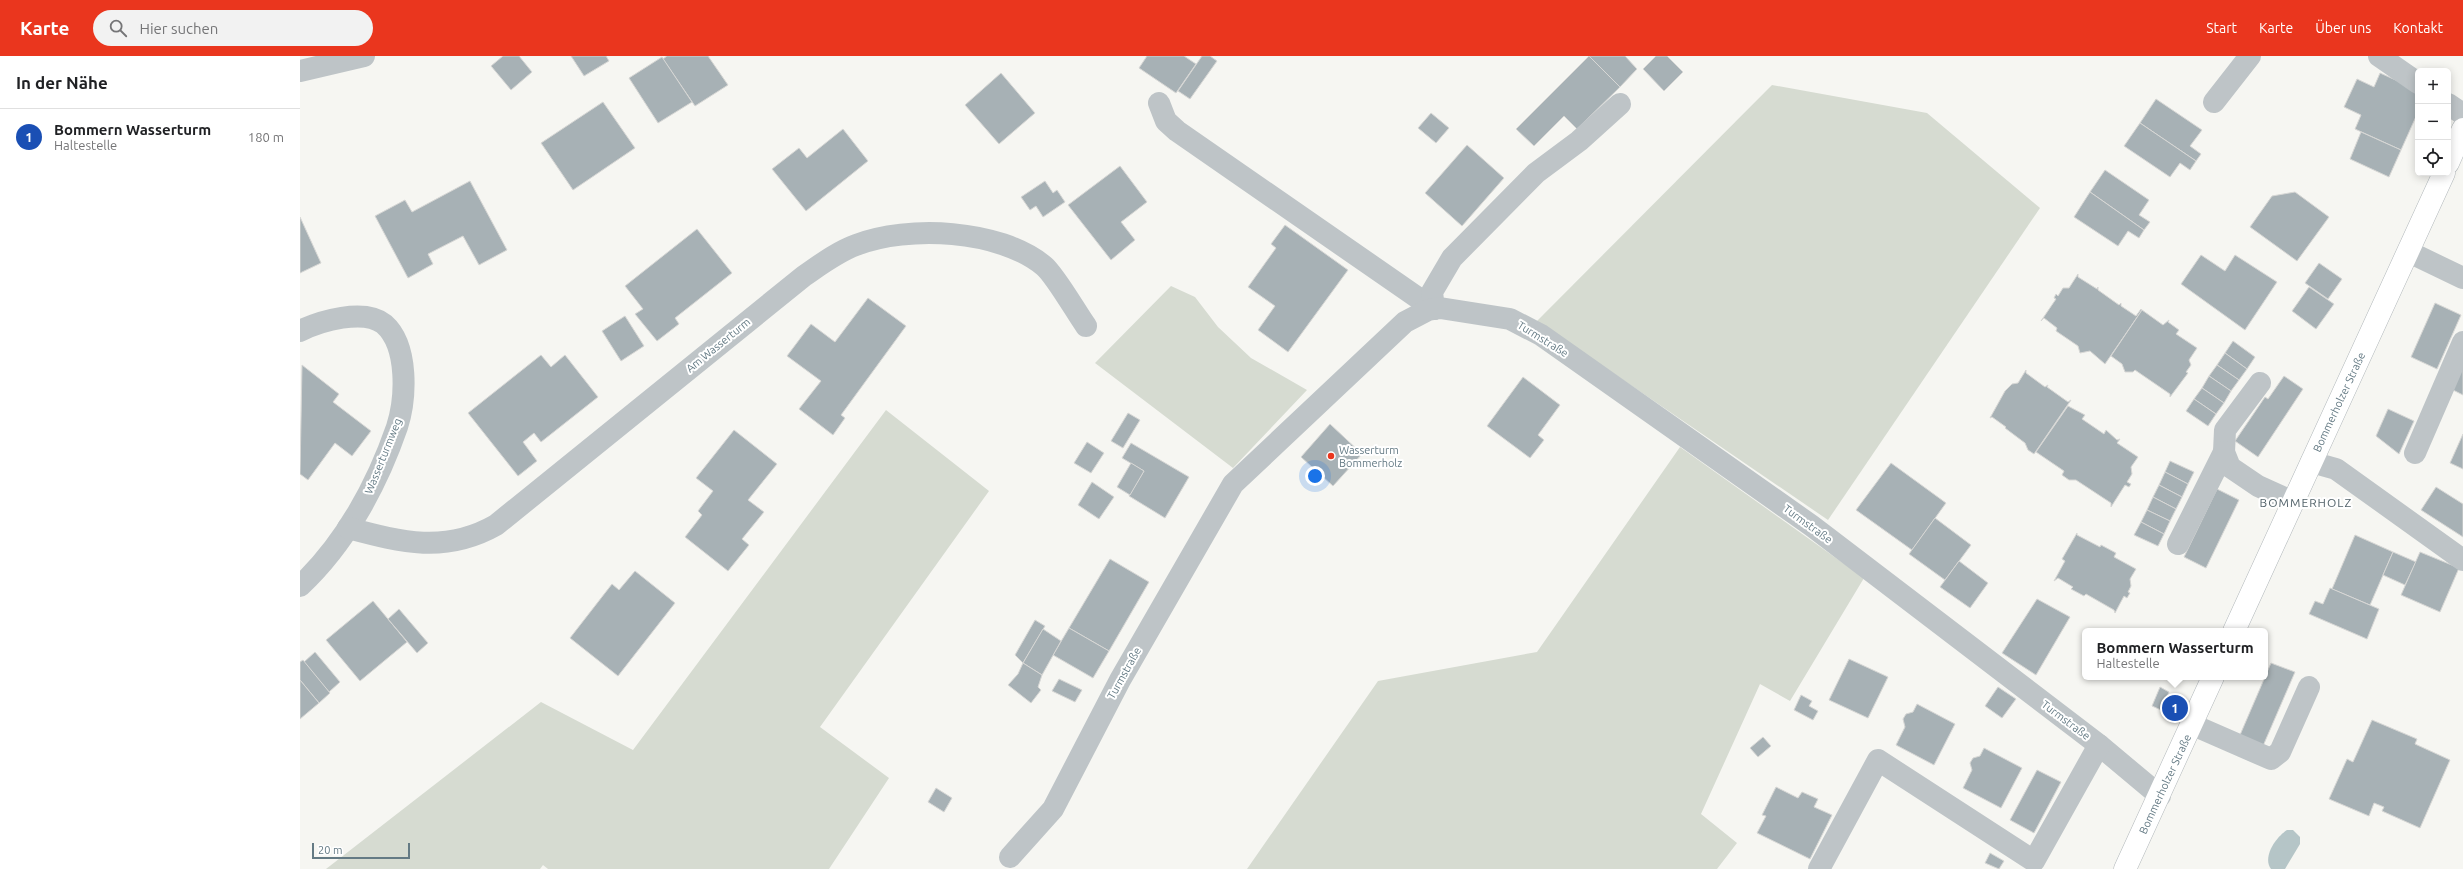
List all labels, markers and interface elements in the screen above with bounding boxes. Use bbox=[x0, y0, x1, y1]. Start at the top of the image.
search box bbox=[93, 10, 373, 46]
text: Karte bbox=[20, 17, 69, 39]
icon: search bbox=[107, 17, 129, 39]
text: Hier suchen bbox=[139, 20, 218, 37]
text: Start bbox=[2206, 20, 2237, 36]
text: Karte bbox=[2259, 20, 2293, 36]
text: Über uns bbox=[2315, 20, 2371, 36]
text: Kontakt bbox=[2393, 20, 2443, 36]
map controls bbox=[2415, 68, 2451, 176]
button: + bbox=[2415, 68, 2451, 104]
text: In der Nähe bbox=[16, 73, 108, 92]
button: − bbox=[2415, 104, 2451, 140]
text: Bommern Wasserturm bbox=[54, 121, 211, 138]
text: 1 bbox=[25, 130, 33, 144]
text: 180 m bbox=[248, 130, 284, 144]
text: Haltestelle bbox=[54, 138, 117, 152]
button: locate bbox=[2415, 140, 2451, 176]
street label: Am Wasserturm bbox=[684, 316, 752, 374]
street label: Turmstraße bbox=[1515, 319, 1571, 359]
street label: Bommerholzer Straße bbox=[2311, 350, 2367, 454]
street label: Wasserturmweg bbox=[362, 416, 404, 496]
place label: Wasserturm Bommerholz bbox=[1339, 444, 1402, 469]
marker: Wasserturm Bommerholz bbox=[1326, 451, 1336, 461]
your location bbox=[1305, 466, 1325, 486]
district label: BOMMERHOLZ bbox=[2260, 496, 2352, 509]
street label: Turmstraße bbox=[1781, 502, 1835, 546]
popup bbox=[2082, 628, 2268, 680]
text: Bommern Wasserturm bbox=[2096, 639, 2254, 656]
street label: Turmstraße bbox=[1105, 645, 1143, 701]
text: Haltestelle bbox=[2096, 656, 2160, 670]
pin: 1 bbox=[2162, 693, 2188, 723]
street label: Turmstraße bbox=[2039, 698, 2093, 742]
street label: Bommerholzer Straße bbox=[2137, 732, 2193, 836]
scale bar bbox=[312, 841, 410, 860]
text: 20 m bbox=[318, 844, 342, 856]

